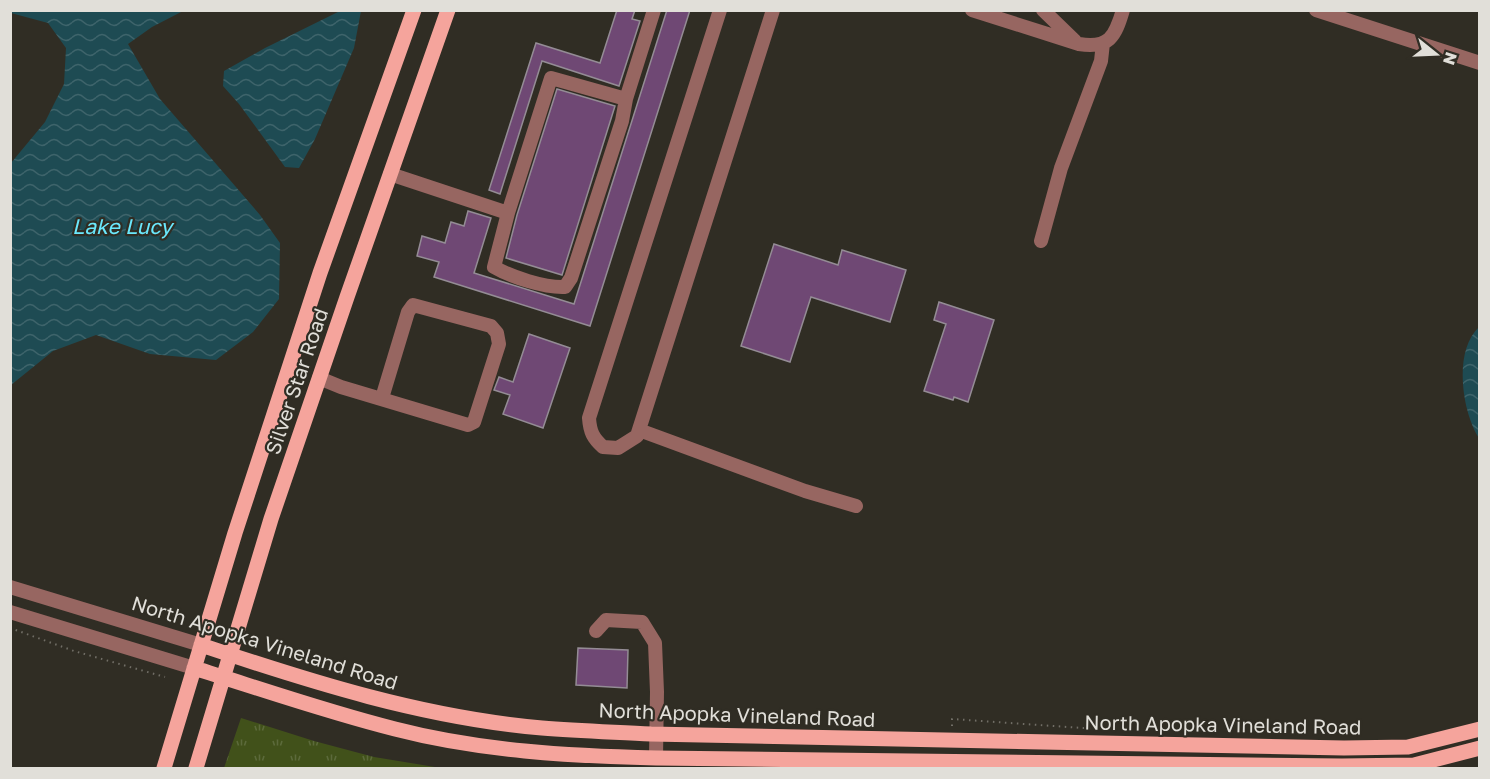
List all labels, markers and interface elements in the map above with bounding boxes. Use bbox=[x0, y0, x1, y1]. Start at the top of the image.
north arrow bbox=[1406, 24, 1466, 84]
text: N bbox=[1439, 50, 1462, 68]
water label: Lake Lucy bbox=[72, 213, 175, 239]
street label: Silver Star Road bbox=[260, 305, 332, 457]
street label: North Apopka Vineland Road bbox=[129, 590, 401, 694]
street label: North Apopka Vineland Road bbox=[598, 697, 876, 731]
street label: North Apopka Vineland Road bbox=[1084, 710, 1362, 738]

